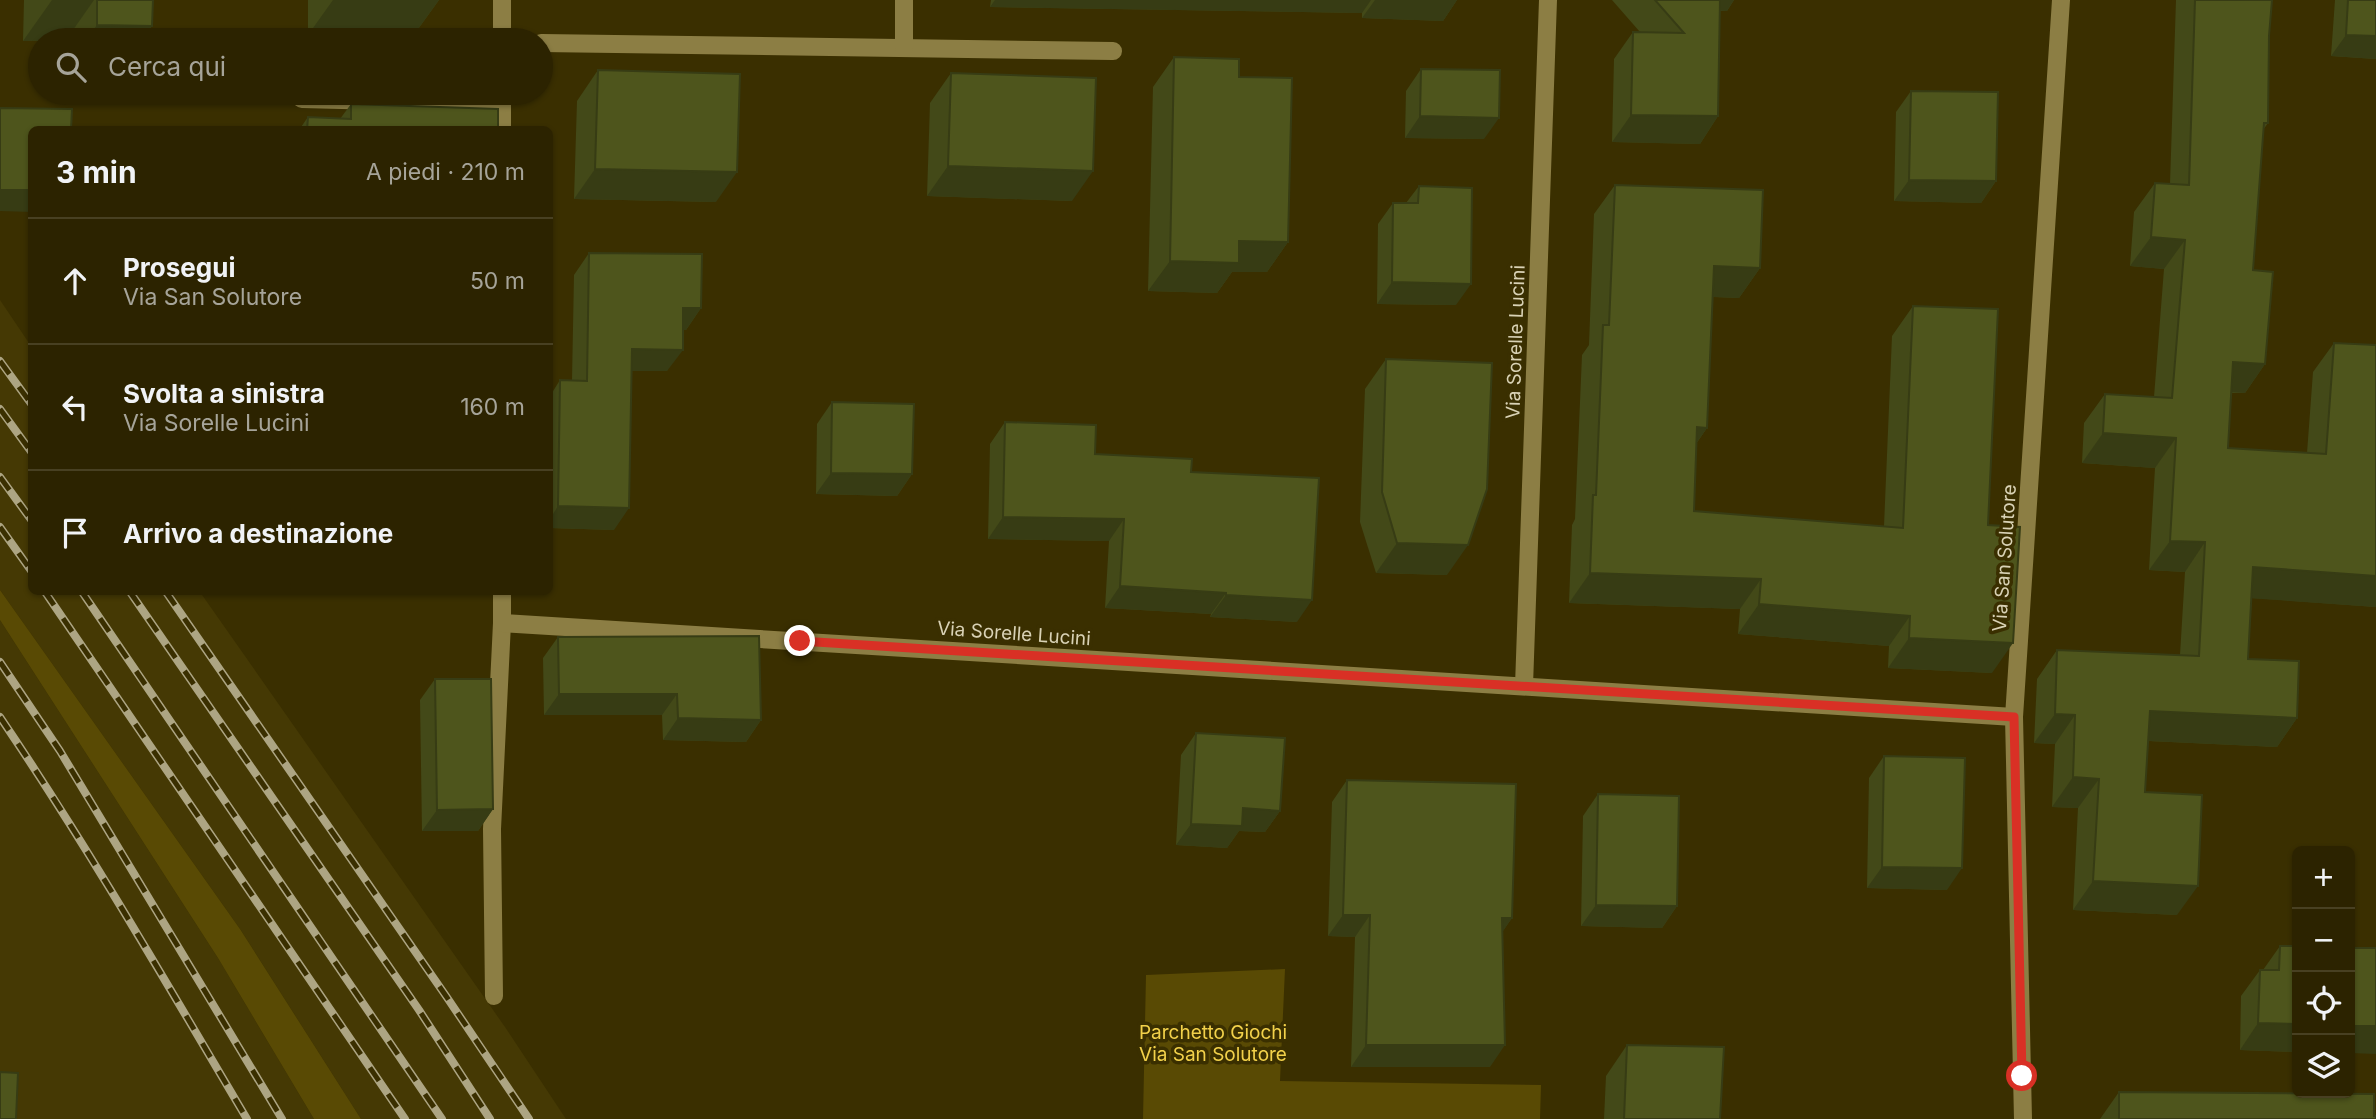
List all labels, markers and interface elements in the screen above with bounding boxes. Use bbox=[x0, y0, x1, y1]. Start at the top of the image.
search box bbox=[28, 28, 553, 105]
icon: search bbox=[52, 48, 90, 86]
text: Cerca qui bbox=[108, 51, 226, 82]
text: 3 min bbox=[56, 154, 137, 190]
text: A piedi · 210 m bbox=[366, 158, 525, 186]
text: Prosegui bbox=[123, 252, 235, 283]
icon: ahead bbox=[56, 262, 94, 300]
street label: Via Sorelle Lucini bbox=[1501, 265, 1530, 419]
text: 50 m bbox=[470, 267, 525, 295]
text: Via San Solutore bbox=[123, 283, 302, 311]
text: Svolta a sinistra bbox=[123, 378, 325, 409]
icon: left bbox=[56, 388, 94, 426]
text: 160 m bbox=[460, 393, 525, 421]
text: Via Sorelle Lucini bbox=[123, 409, 310, 437]
street label: Via San Solutore bbox=[1988, 483, 2021, 633]
icon: arrive bbox=[56, 514, 94, 552]
text: Arrivo a destinazione bbox=[123, 518, 393, 549]
street label: Via Sorelle Lucini bbox=[936, 617, 1092, 650]
route end bbox=[784, 625, 815, 656]
map controls bbox=[2292, 846, 2355, 1098]
button: + bbox=[2292, 846, 2355, 909]
button: − bbox=[2292, 909, 2355, 972]
button: locate bbox=[2292, 972, 2355, 1035]
park label: Parchetto Giochi Via San Solutore bbox=[1139, 1021, 1287, 1066]
button: layers bbox=[2292, 1035, 2355, 1098]
route start bbox=[2006, 1060, 2037, 1091]

